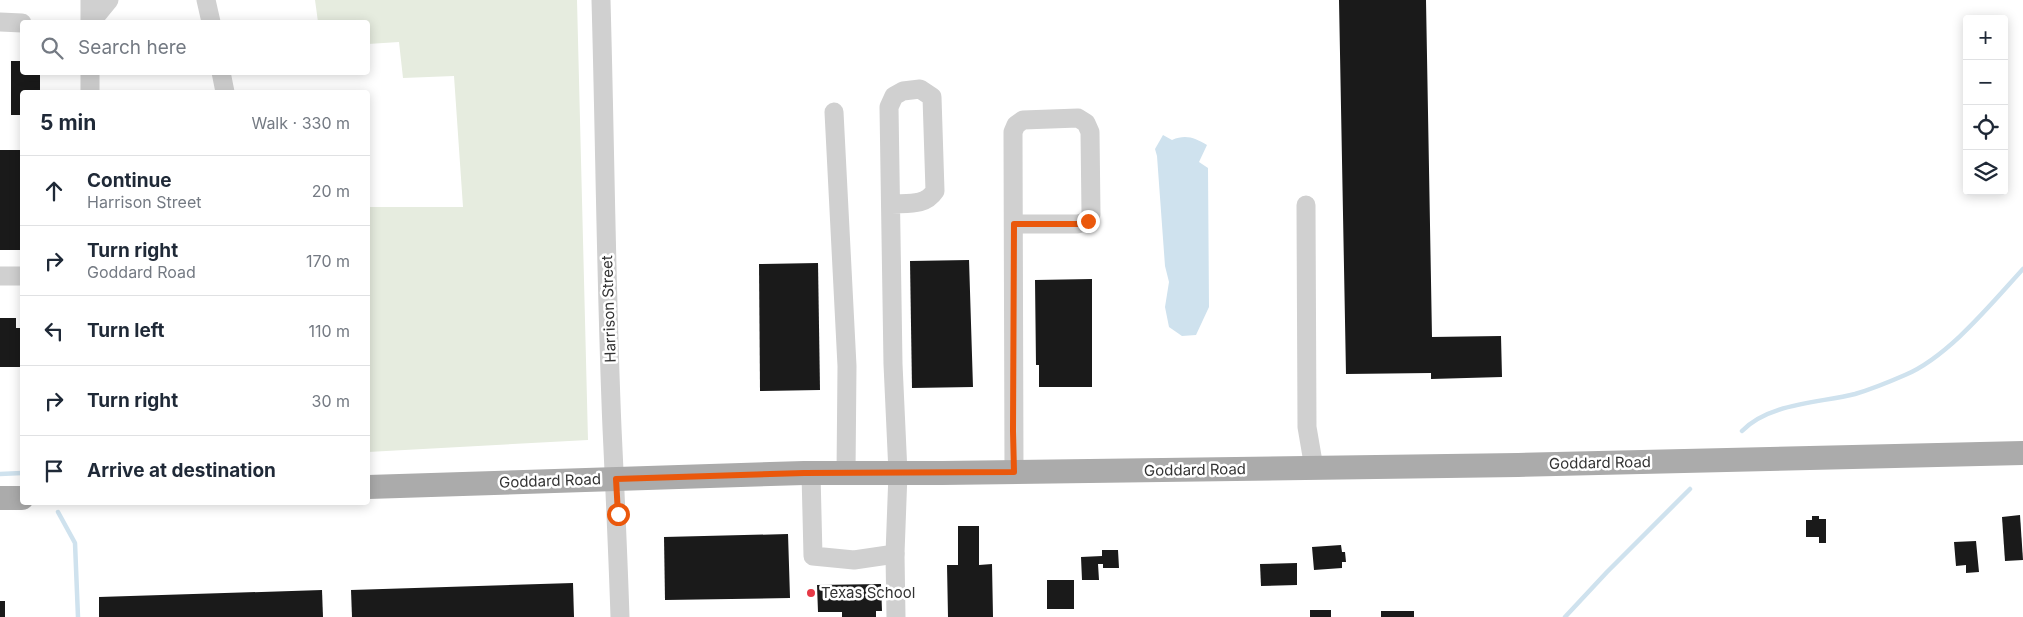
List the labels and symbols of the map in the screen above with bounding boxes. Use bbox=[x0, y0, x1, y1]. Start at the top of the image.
route end bbox=[1077, 210, 1100, 233]
street label: Harrison Street bbox=[597, 255, 620, 363]
street label: Goddard Road bbox=[1549, 452, 1651, 473]
street label: Goddard Road bbox=[1144, 459, 1246, 480]
street label: Goddard Road bbox=[499, 469, 601, 492]
route start bbox=[607, 503, 630, 526]
place label: Texas School bbox=[821, 583, 915, 602]
marker: Texas School bbox=[805, 587, 817, 599]

